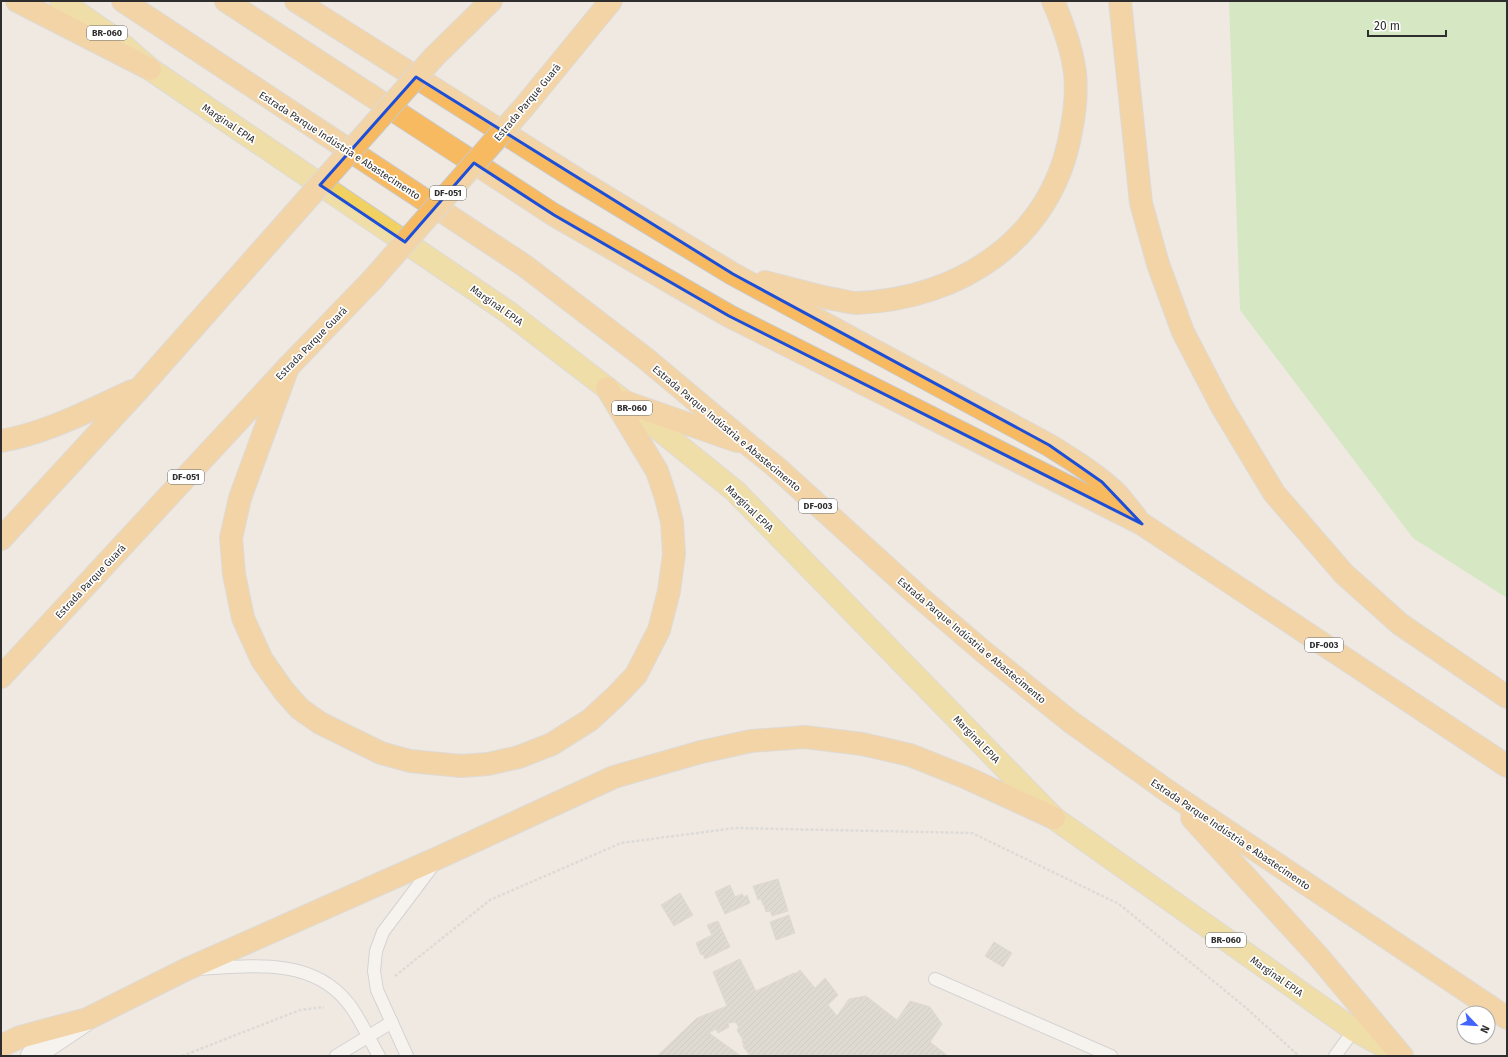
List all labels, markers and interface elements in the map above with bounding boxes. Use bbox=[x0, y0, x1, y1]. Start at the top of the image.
scale bar bbox=[1368, 12, 1446, 38]
text: 20 m bbox=[1374, 19, 1400, 33]
road number: BR-060 bbox=[87, 26, 127, 40]
street label: Estrada Parque Guará bbox=[492, 62, 564, 144]
street label: Estrada Parque Indústria e Abastecimento bbox=[257, 88, 423, 203]
street label: Marginal EPIA bbox=[200, 102, 258, 146]
road number: DF-051 bbox=[430, 186, 466, 200]
street label: Marginal EPIA bbox=[468, 283, 525, 329]
street label: Estrada Parque Guará bbox=[274, 305, 350, 383]
street label: Estrada Parque Indústria e Abastecimento bbox=[650, 362, 804, 494]
road number: BR-060 bbox=[612, 401, 652, 415]
road number: DF-051 bbox=[168, 470, 204, 484]
street label: Marginal EPIA bbox=[723, 483, 776, 535]
road number: DF-003 bbox=[799, 499, 837, 513]
street label: Estrada Parque Guará bbox=[53, 542, 128, 621]
street label: Estrada Parque Indústria e Abastecimento bbox=[895, 574, 1049, 706]
road number: DF-003 bbox=[1305, 638, 1343, 652]
street label: Marginal EPIA bbox=[951, 713, 1002, 766]
street label: Estrada Parque Indústria e Abastecimento bbox=[1148, 776, 1313, 893]
road number: BR-060 bbox=[1206, 933, 1246, 947]
street label: Marginal EPIA bbox=[1248, 954, 1305, 1000]
north arrow bbox=[1456, 1005, 1496, 1045]
text: N bbox=[1477, 1023, 1492, 1035]

